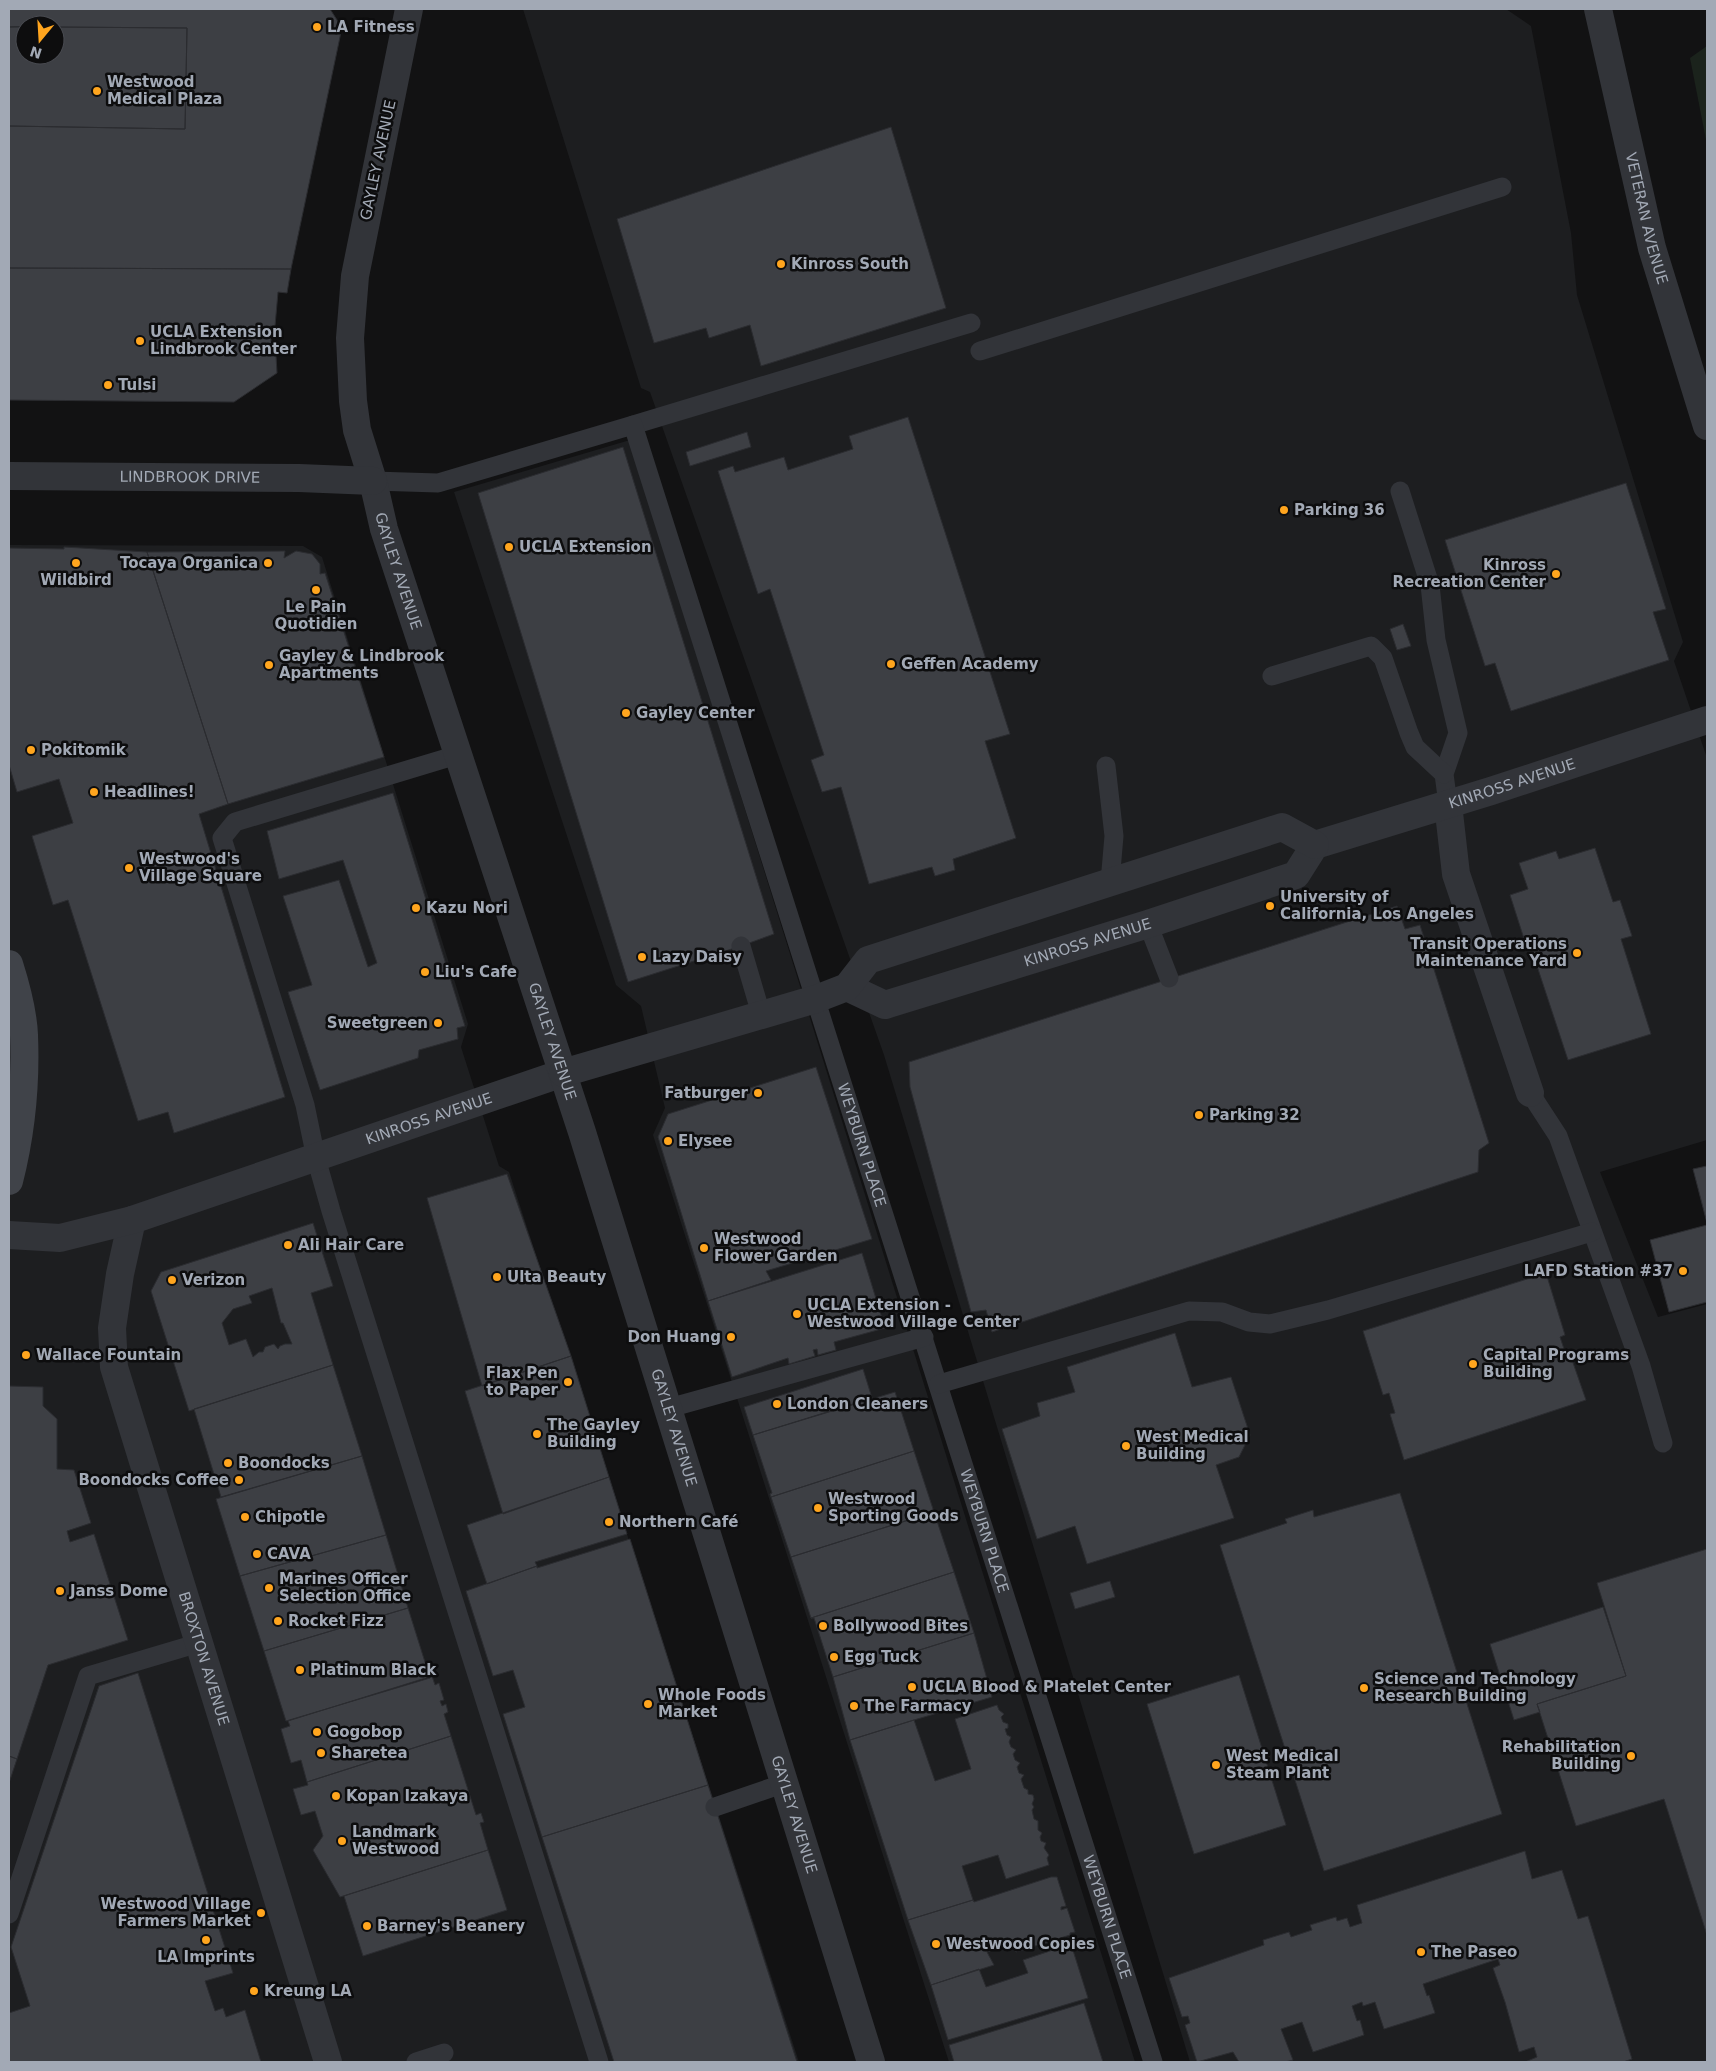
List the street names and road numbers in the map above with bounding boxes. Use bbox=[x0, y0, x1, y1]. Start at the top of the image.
street label: GAYLEY AVENUE bbox=[356, 98, 400, 222]
street label: VETERAN AVENUE bbox=[1622, 151, 1672, 287]
street label: LINDBROOK DRIVE bbox=[120, 468, 260, 487]
street label: GAYLEY AVENUE bbox=[371, 511, 425, 632]
street label: KINROSS AVENUE bbox=[1446, 755, 1578, 812]
street label: KINROSS AVENUE bbox=[1022, 915, 1153, 971]
street label: GAYLEY AVENUE bbox=[525, 980, 580, 1102]
street label: WEYBURN PLACE bbox=[834, 1081, 890, 1209]
street label: KINROSS AVENUE bbox=[363, 1089, 494, 1149]
street label: GAYLEY AVENUE bbox=[647, 1367, 701, 1489]
street label: WEYBURN PLACE bbox=[956, 1467, 1012, 1595]
street label: BROXTON AVENUE bbox=[175, 1589, 233, 1728]
street label: GAYLEY AVENUE bbox=[767, 1753, 821, 1876]
street label: WEYBURN PLACE bbox=[1079, 1853, 1135, 1981]

